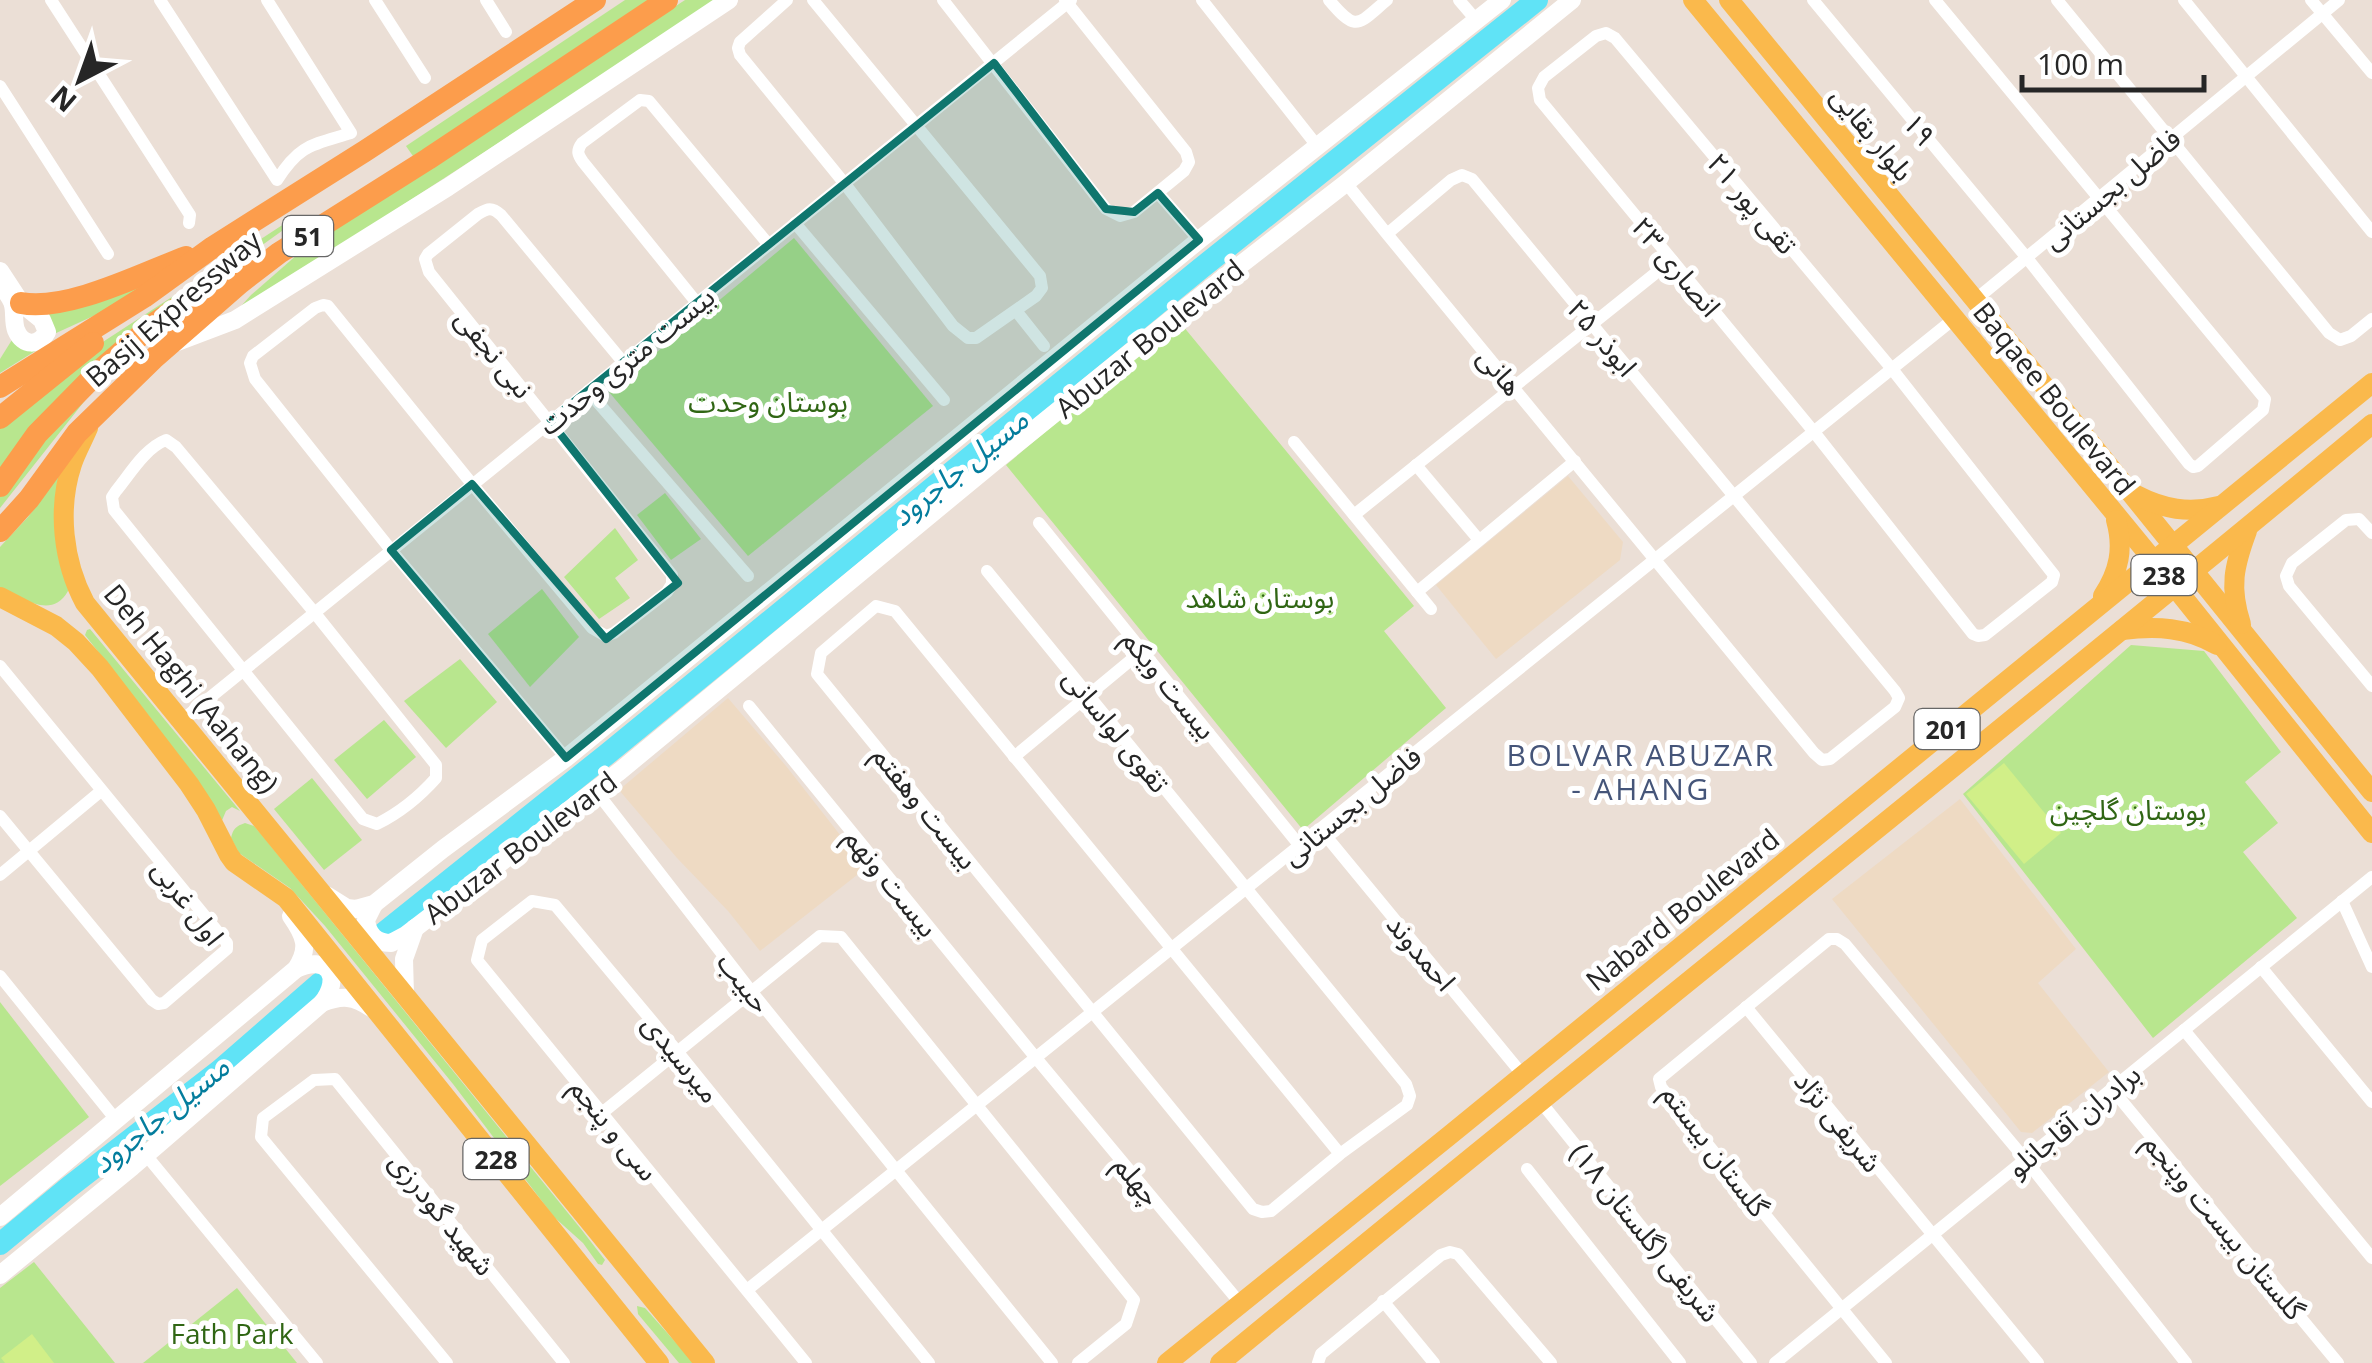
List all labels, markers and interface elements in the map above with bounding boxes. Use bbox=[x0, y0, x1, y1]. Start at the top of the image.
north arrow bbox=[30, 30, 130, 130]
scale bar bbox=[2022, 30, 2204, 92]
text: 100 m bbox=[2037, 43, 2124, 84]
text: N bbox=[42, 78, 84, 121]
street label: بلوار بقایی bbox=[1823, 78, 1923, 188]
street label: ۱۹ bbox=[1895, 105, 1945, 153]
street label: فاضل بجستانی bbox=[2034, 119, 2188, 257]
street label: تقی پور ۲۱ bbox=[1699, 144, 1807, 262]
street label: انصاری ۲۳ bbox=[1624, 208, 1730, 324]
road number: 51 bbox=[283, 216, 333, 256]
street label: Basij Expressway bbox=[77, 221, 270, 395]
street label: Abuzar Boulevard bbox=[1047, 250, 1251, 426]
street label: بیست متری وحدت bbox=[530, 277, 722, 443]
street label: ابوذر ۲۵ bbox=[1559, 290, 1647, 384]
street label: Baqaee Boulevard bbox=[1965, 294, 2145, 502]
street label: نبی نجفی bbox=[447, 300, 543, 406]
street label: هانی bbox=[1470, 339, 1532, 403]
park label: بوستان وحدت bbox=[688, 382, 848, 420]
water label: مسیل جاجرود bbox=[882, 399, 1037, 535]
road number: 238 bbox=[2132, 555, 2196, 595]
street label: Deh Haghi (Aahang) bbox=[96, 576, 288, 800]
park label: بوستان شاهد bbox=[1186, 578, 1334, 616]
street label: بیست ویکم bbox=[1111, 621, 1226, 749]
street label: تقوی لواسانی bbox=[1055, 660, 1179, 800]
road number: 201 bbox=[1914, 709, 1980, 749]
district label: BOLVAR ABUZAR - AHANG bbox=[1507, 734, 1775, 809]
street label: بیست وهفتم bbox=[861, 737, 987, 879]
street label: فاضل بجستانی bbox=[1273, 737, 1429, 873]
street label: Abuzar Boulevard bbox=[416, 762, 624, 932]
park label: بوستان گلچین bbox=[2050, 790, 2206, 828]
street label: Nabard Boulevard bbox=[1577, 819, 1787, 999]
street label: بیست ونهم bbox=[833, 820, 948, 947]
street label: اول غربی bbox=[144, 851, 234, 953]
street label: احمدوند bbox=[1379, 906, 1465, 998]
street label: حبیب bbox=[709, 944, 781, 1020]
street label: میرسیدی bbox=[635, 1006, 729, 1110]
water label: مسیل جاجرود bbox=[83, 1046, 238, 1182]
street label: برادران آقاجانلو bbox=[1998, 1054, 2148, 1186]
street label: شریفی نژاد bbox=[1786, 1062, 1892, 1180]
street label: سی و پنجم bbox=[559, 1070, 668, 1191]
street label: گلستان بیستم bbox=[1650, 1076, 1779, 1227]
street label: گلستان بیست وپنجم bbox=[2133, 1125, 2315, 1330]
street label: شریفی (گلستان ۱۸) bbox=[1562, 1135, 1730, 1329]
road number: 228 bbox=[464, 1139, 528, 1179]
street label: شهید گودرزی bbox=[381, 1143, 505, 1283]
street label: چهلم bbox=[1103, 1147, 1170, 1216]
park label: Fath Park bbox=[171, 1314, 294, 1352]

